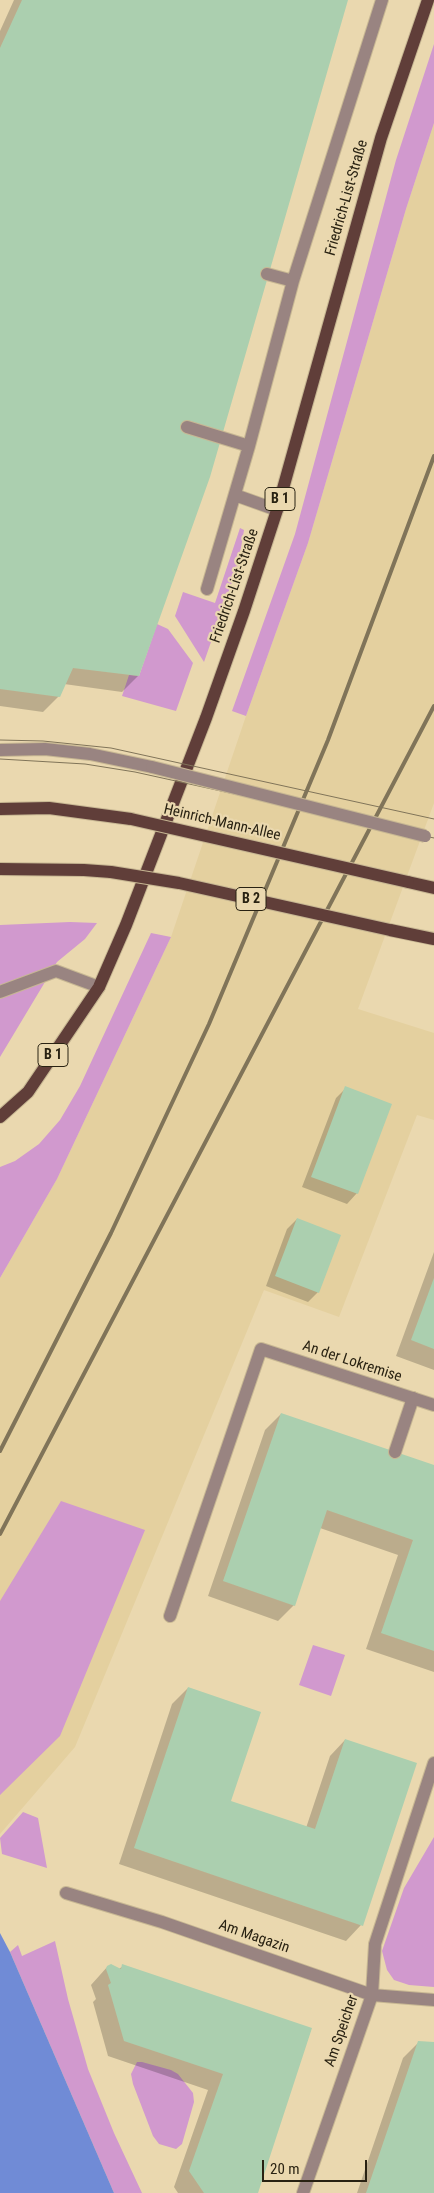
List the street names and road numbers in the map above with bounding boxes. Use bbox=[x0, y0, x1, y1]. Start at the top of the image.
street label: Friedrich-List-Straße bbox=[322, 138, 372, 258]
road number: B 1 bbox=[265, 488, 295, 510]
street label: Friedrich-List-Straße bbox=[207, 527, 263, 645]
street label: Heinrich-Mann-Allee bbox=[162, 801, 282, 845]
road number: B 2 bbox=[236, 888, 266, 911]
road number: B 1 bbox=[38, 1044, 68, 1066]
street label: An der Lokremise bbox=[300, 1337, 404, 1387]
street label: Am Magazin bbox=[216, 1916, 292, 1958]
street label: Am Speicher bbox=[321, 1993, 363, 2069]

